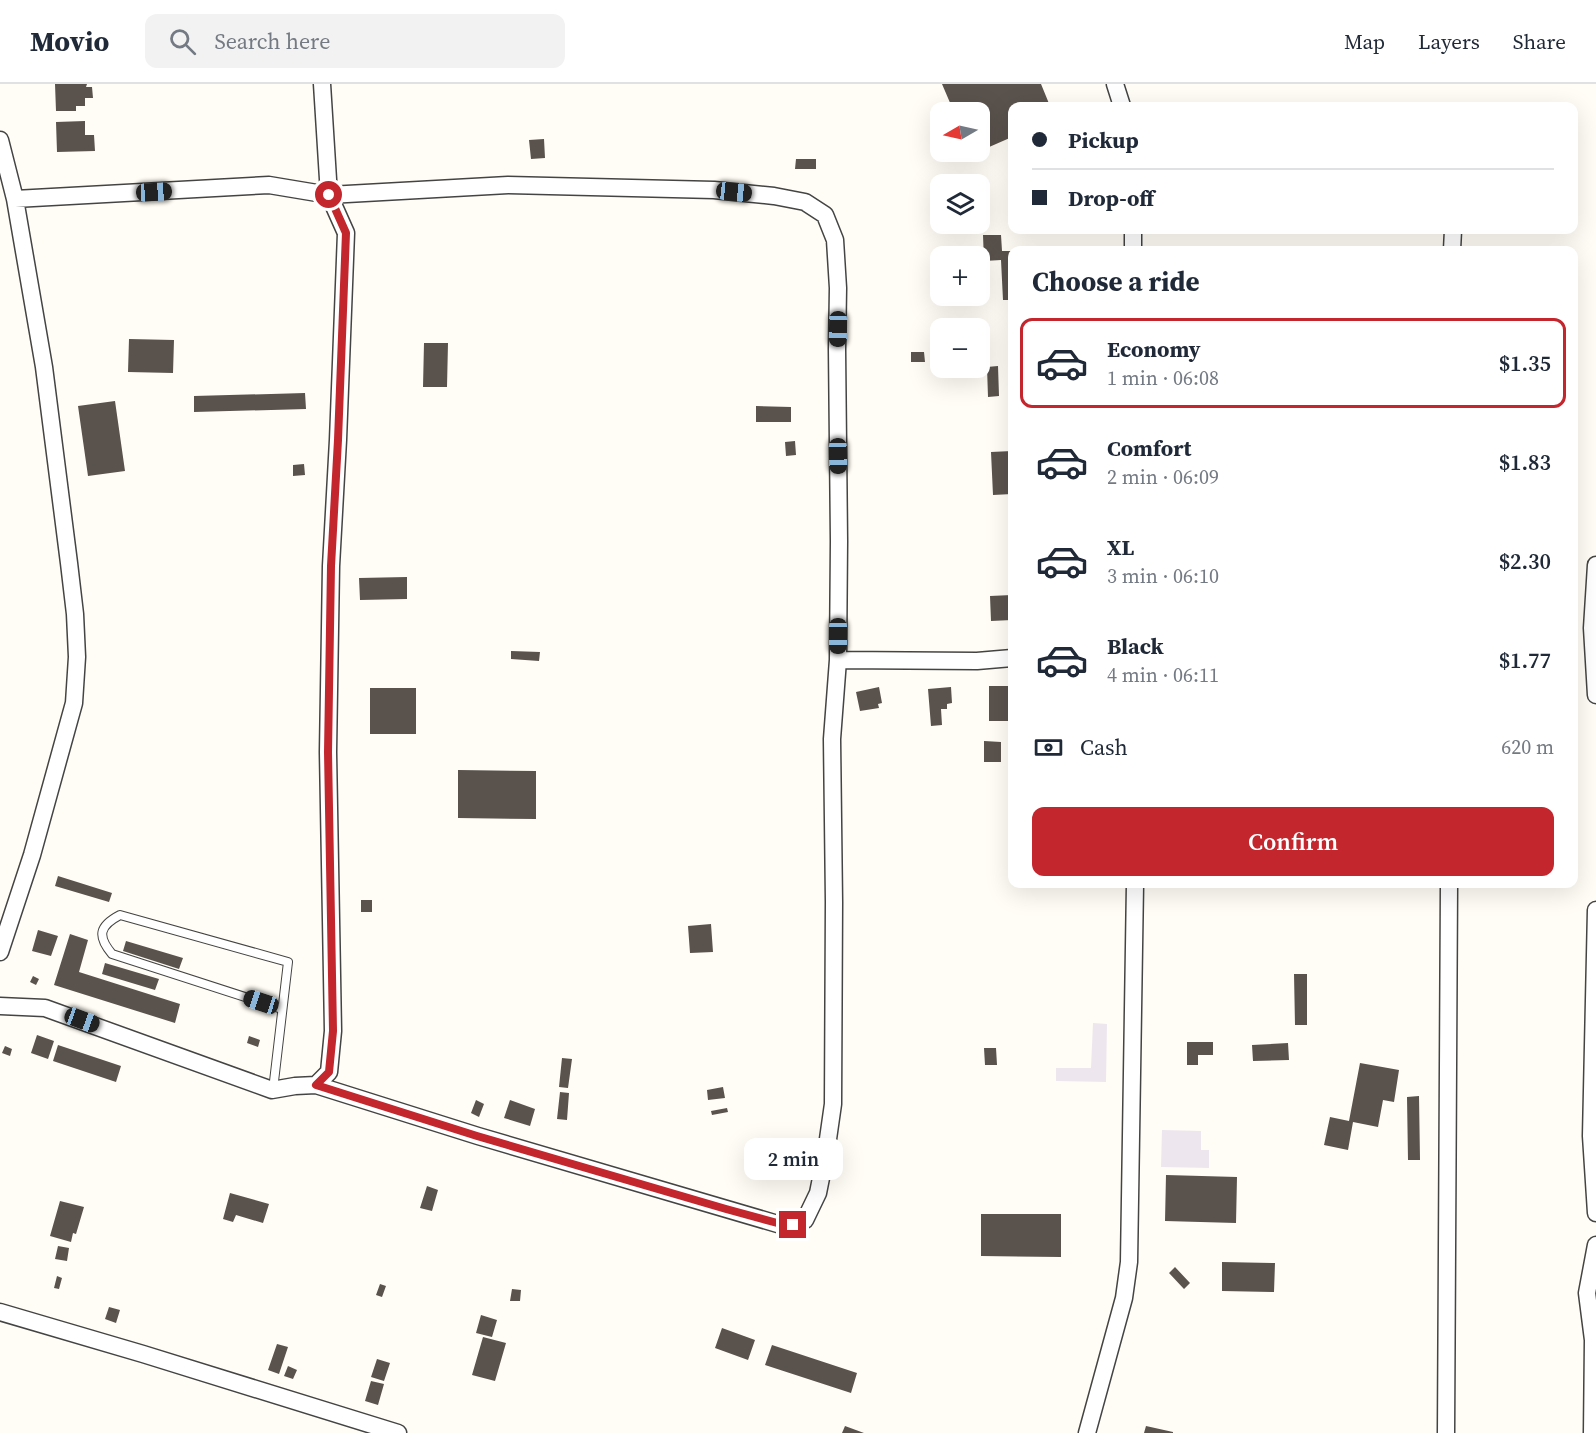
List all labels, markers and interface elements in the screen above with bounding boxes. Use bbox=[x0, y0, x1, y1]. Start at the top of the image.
search box bbox=[145, 14, 565, 68]
text: Movio bbox=[30, 22, 109, 60]
icon: search bbox=[166, 25, 199, 58]
text: Search here bbox=[214, 26, 330, 56]
text: Map bbox=[1344, 27, 1385, 56]
text: Layers bbox=[1418, 27, 1480, 56]
text: Share bbox=[1513, 27, 1566, 56]
north arrow bbox=[930, 102, 990, 162]
map controls bbox=[930, 102, 990, 378]
text: Pickup bbox=[1068, 125, 1139, 155]
button: layers bbox=[930, 174, 990, 234]
route start bbox=[315, 181, 342, 208]
car bbox=[715, 181, 753, 203]
car bbox=[136, 182, 172, 202]
text: Drop-off bbox=[1068, 183, 1154, 213]
button: + bbox=[930, 246, 990, 306]
text: Choose a ride bbox=[1032, 263, 1200, 300]
car bbox=[829, 311, 847, 347]
button: − bbox=[930, 318, 990, 378]
text: Economy bbox=[1107, 334, 1201, 364]
icon: car bbox=[1035, 336, 1089, 390]
text: $1.35 bbox=[1499, 348, 1551, 378]
text: 1 min · 06:08 bbox=[1107, 364, 1219, 392]
text: Comfort bbox=[1107, 433, 1191, 463]
icon: car bbox=[1035, 435, 1089, 489]
car bbox=[829, 438, 847, 474]
text: $1.83 bbox=[1499, 447, 1551, 477]
text: 2 min · 06:09 bbox=[1107, 463, 1219, 491]
text: XL bbox=[1107, 532, 1134, 562]
icon: car bbox=[1035, 534, 1089, 588]
text: $2.30 bbox=[1499, 546, 1551, 576]
text: 3 min · 06:10 bbox=[1107, 562, 1219, 590]
car bbox=[829, 618, 847, 654]
text: Black bbox=[1107, 631, 1164, 661]
icon: car bbox=[1035, 633, 1089, 687]
text: $1.77 bbox=[1499, 645, 1551, 675]
text: 4 min · 06:11 bbox=[1107, 661, 1219, 689]
icon: cash bbox=[1032, 731, 1065, 764]
text: Cash bbox=[1080, 732, 1128, 762]
text: 620 m bbox=[1501, 733, 1554, 761]
button: Confirm bbox=[1032, 807, 1554, 876]
car bbox=[241, 988, 281, 1016]
car bbox=[62, 1005, 102, 1035]
callout: 2 min bbox=[744, 1138, 842, 1180]
text: 2 min bbox=[768, 1145, 819, 1173]
route end bbox=[779, 1211, 806, 1238]

